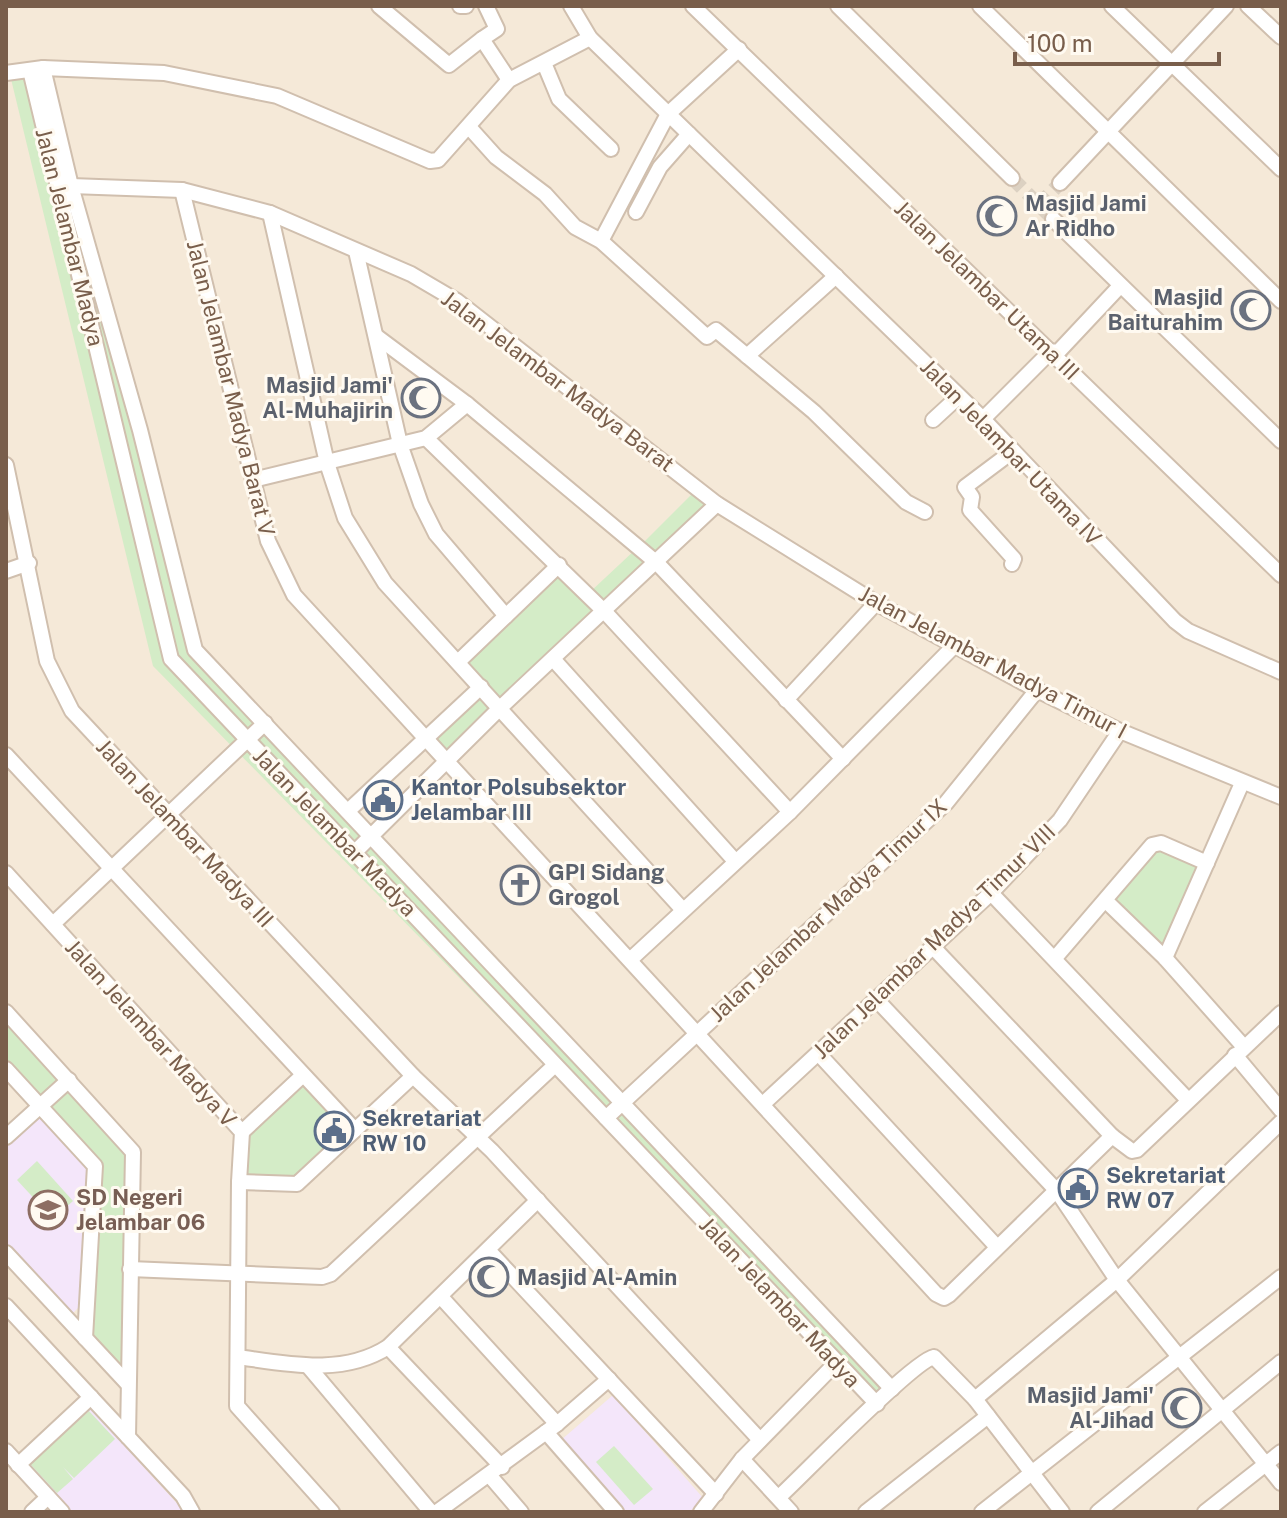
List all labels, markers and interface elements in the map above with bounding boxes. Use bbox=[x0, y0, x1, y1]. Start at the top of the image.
scale bar bbox=[1015, 16, 1219, 66]
text: 100 m bbox=[1027, 29, 1093, 57]
street label: Jalan Jelambar Madya bbox=[30, 125, 110, 349]
place label: Masjid Jami Ar Ridho bbox=[1025, 190, 1147, 241]
street label: Jalan Jelambar Utama III bbox=[889, 195, 1085, 385]
mosque icon: Masjid Jami Ar Ridho bbox=[976, 195, 1018, 237]
street label: Jalan Jelambar Madya Barat V bbox=[182, 237, 280, 539]
place label: Masjid Baiturahim bbox=[1107, 284, 1223, 335]
street label: Jalan Jelambar Madya Barat bbox=[437, 285, 679, 477]
mosque icon: Masjid Baiturahim bbox=[1230, 289, 1272, 331]
street label: Jalan Jelambar Utama IV bbox=[915, 353, 1107, 551]
place label: Masjid Jami' Al-Muhajirin bbox=[262, 372, 393, 423]
mosque icon: Masjid Jami' Al-Muhajirin bbox=[400, 377, 442, 419]
street label: Jalan Jelambar Madya Timur I bbox=[855, 580, 1131, 744]
street label: Jalan Jelambar Madya III bbox=[91, 734, 279, 932]
street label: Jalan Jelambar Madya bbox=[248, 743, 422, 921]
place label: Kantor Polsubsektor Jelambar III bbox=[411, 774, 626, 825]
public building icon: Kantor Polsubsektor Jelambar III bbox=[362, 779, 404, 821]
street label: Jalan Jelambar Madya Timur IX bbox=[704, 793, 952, 1027]
street label: Jalan Jelambar Madya Timur VIII bbox=[808, 818, 1060, 1064]
place label: GPI Sidang Grogol bbox=[548, 859, 665, 910]
church icon: GPI Sidang Grogol bbox=[499, 864, 541, 906]
street label: Jalan Jelambar Madya V bbox=[60, 934, 242, 1132]
place label: Sekretariat RW 10 bbox=[362, 1105, 482, 1156]
public building icon: Sekretariat RW 10 bbox=[313, 1110, 355, 1152]
place label: Sekretariat RW 07 bbox=[1106, 1162, 1226, 1213]
public building icon: Sekretariat RW 07 bbox=[1057, 1167, 1099, 1209]
place label: SD Negeri Jelambar 06 bbox=[76, 1184, 205, 1235]
school or university icon: SD Negeri Jelambar 06 bbox=[27, 1189, 69, 1231]
street label: Jalan Jelambar Madya bbox=[694, 1211, 866, 1393]
mosque icon: Masjid Al-Amin bbox=[468, 1256, 510, 1298]
place label: Masjid Al-Amin bbox=[517, 1264, 677, 1290]
place label: Masjid Jami' Al-Jihad bbox=[1027, 1382, 1154, 1433]
mosque icon: Masjid Jami' Al-Jihad bbox=[1161, 1387, 1203, 1429]

